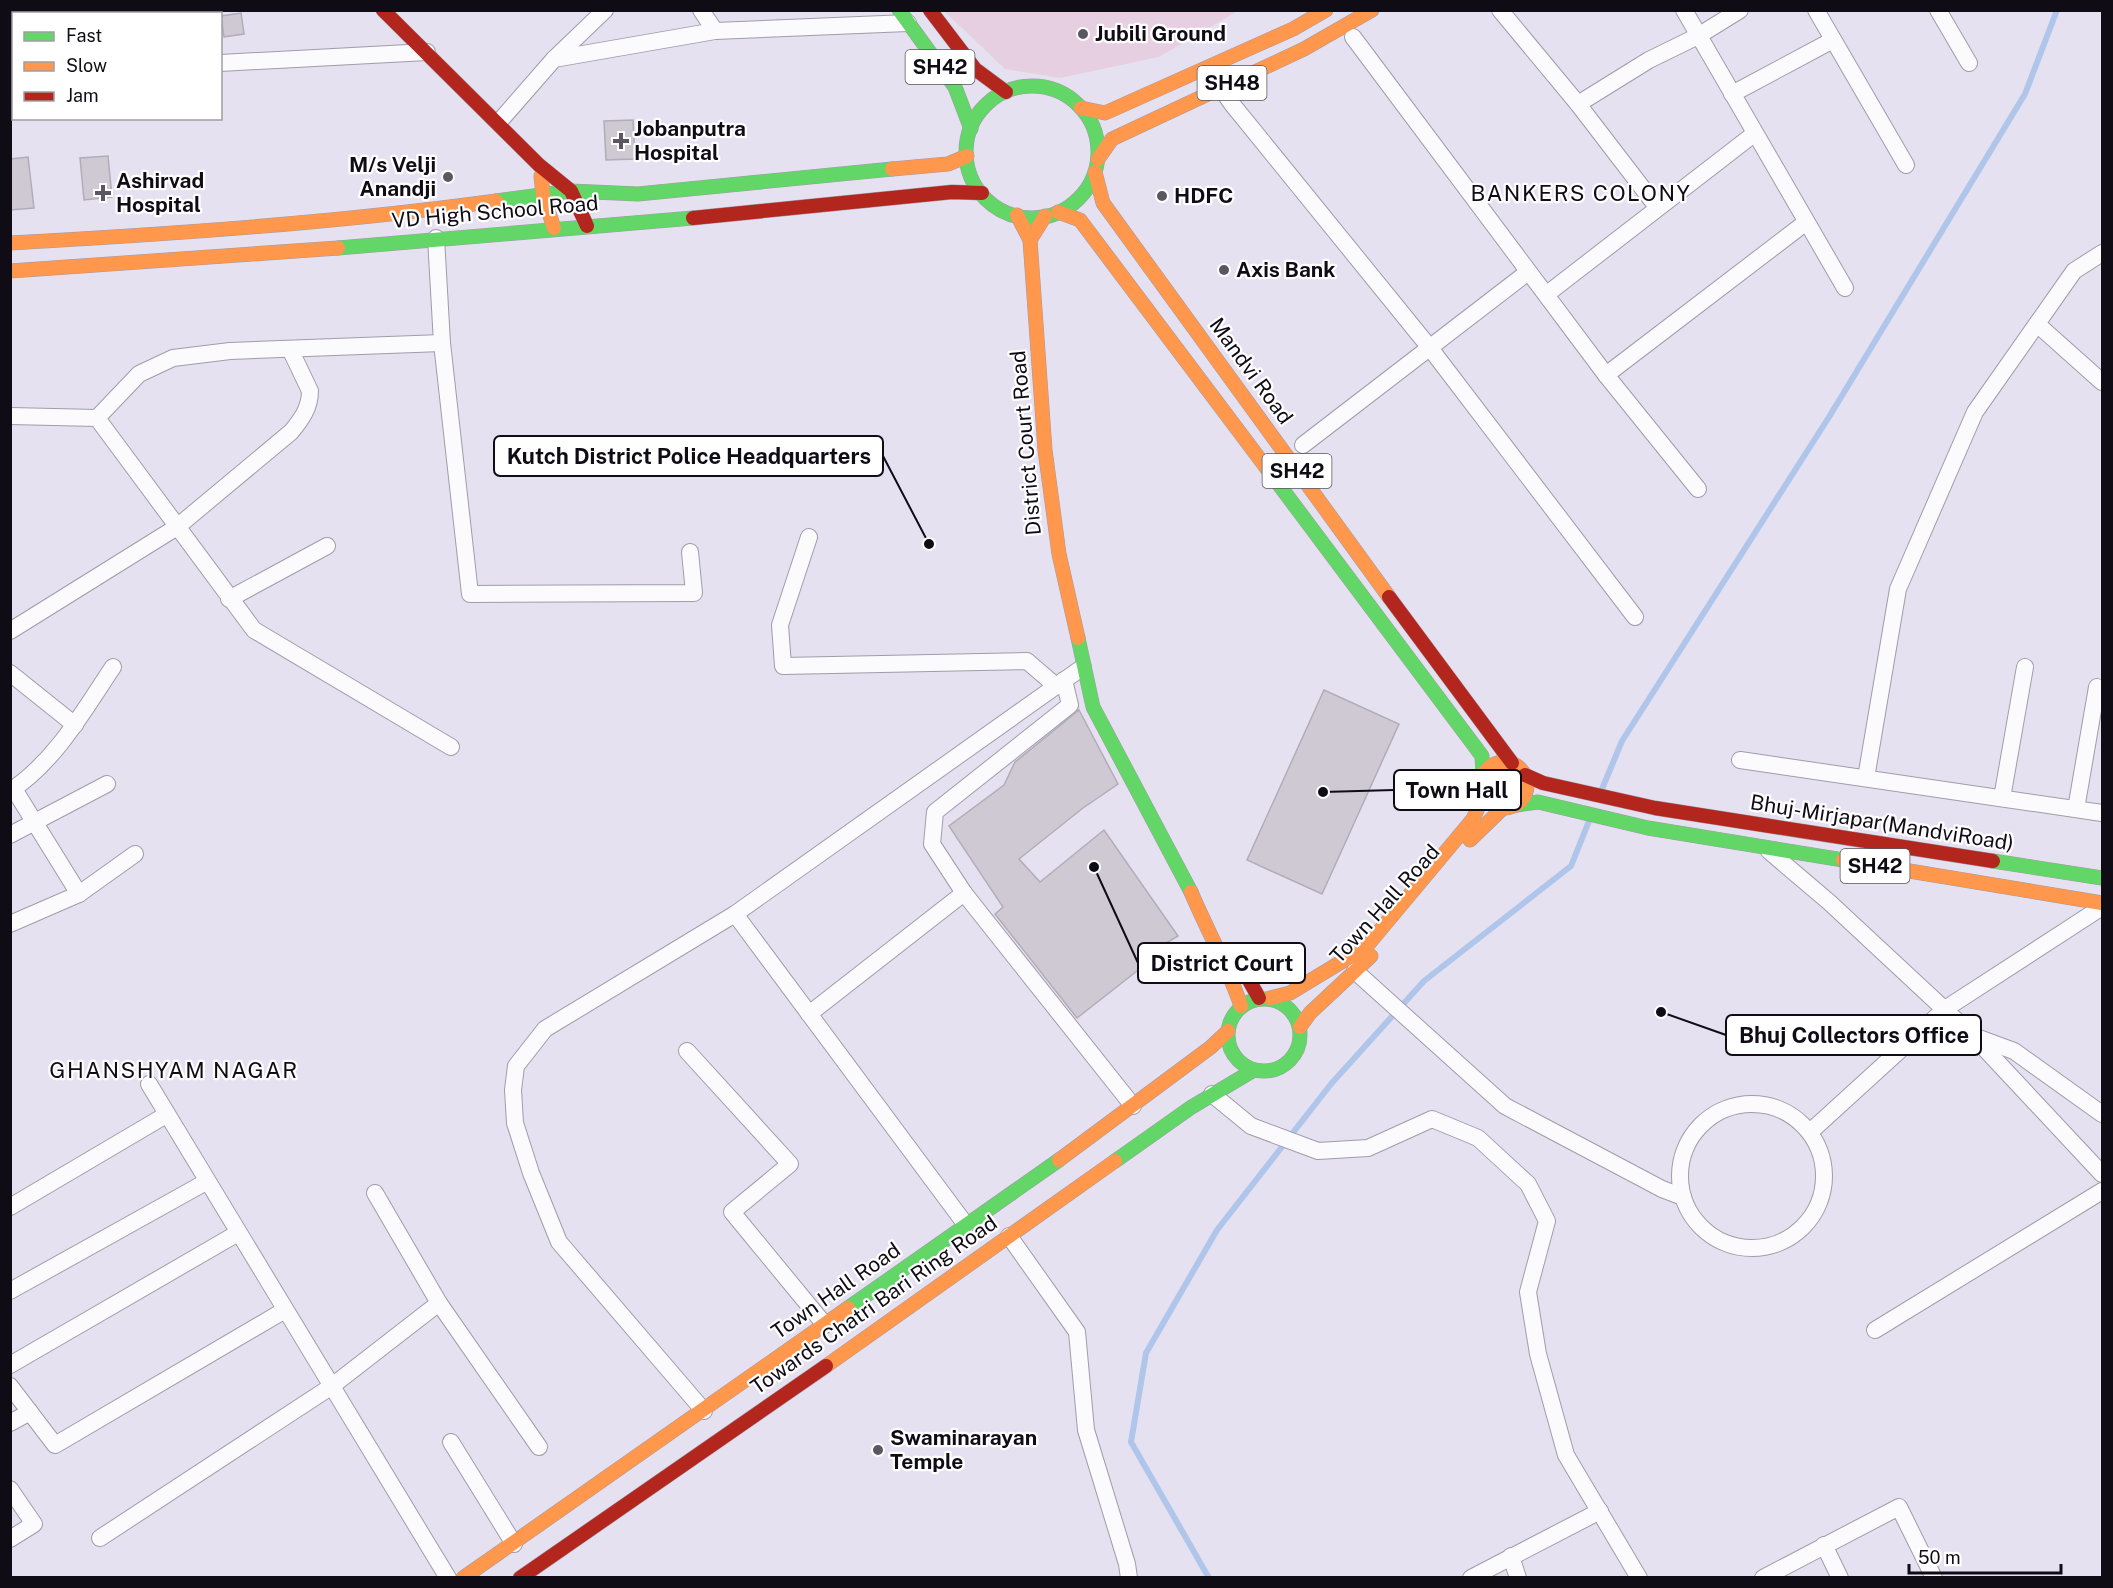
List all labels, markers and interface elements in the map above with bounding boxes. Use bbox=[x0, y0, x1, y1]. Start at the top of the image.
legend bbox=[12, 12, 222, 120]
place label: Jubili Ground bbox=[1095, 21, 1226, 46]
text: Fast bbox=[66, 25, 102, 46]
marker: Jubili Ground bbox=[1076, 27, 1090, 41]
road number: SH42 bbox=[906, 50, 974, 84]
text: Slow bbox=[66, 55, 107, 76]
road number: SH48 bbox=[1198, 66, 1266, 100]
text: Jam bbox=[66, 85, 99, 106]
place label: Jobanputra Hospital bbox=[634, 116, 746, 165]
marker: Jobanputra Hospital bbox=[612, 132, 630, 150]
place label: M/s Velji Anandji bbox=[349, 152, 436, 201]
place label: Ashirvad Hospital bbox=[116, 168, 204, 217]
marker: M/s Velji Anandji bbox=[441, 170, 455, 184]
district label: BANKERS COLONY bbox=[1471, 180, 1691, 206]
place label: HDFC bbox=[1174, 183, 1233, 208]
marker: Ashirvad Hospital bbox=[94, 184, 112, 202]
marker: HDFC bbox=[1155, 189, 1169, 203]
street label: VD High School Road bbox=[390, 190, 600, 233]
place label: Axis Bank bbox=[1236, 257, 1335, 282]
marker: Axis Bank bbox=[1217, 263, 1231, 277]
street label: Mandvi Road bbox=[1204, 313, 1298, 429]
street label: District Court Road bbox=[1005, 350, 1046, 536]
callout: Kutch District Police Headquarters bbox=[494, 436, 883, 476]
text: Kutch District Police Headquarters bbox=[507, 443, 871, 469]
road number: SH42 bbox=[1262, 454, 1332, 488]
callout: Town Hall bbox=[1394, 770, 1521, 810]
text: Town Hall bbox=[1405, 777, 1509, 803]
street label: Bhuj-Mirjapar(MandviRoad) bbox=[1749, 789, 2016, 856]
street label: Town Hall Road bbox=[1325, 839, 1445, 968]
road number: SH42 bbox=[1840, 849, 1910, 883]
callout: District Court bbox=[1138, 943, 1305, 983]
text: District Court bbox=[1151, 950, 1293, 976]
callout: Bhuj Collectors Office bbox=[1726, 1015, 1981, 1055]
text: Bhuj Collectors Office bbox=[1739, 1022, 1969, 1048]
district label: GHANSHYAM NAGAR bbox=[49, 1057, 299, 1083]
street label: Towards Chatri Bari Ring Road bbox=[746, 1210, 1002, 1399]
street label: Town Hall Road bbox=[767, 1237, 905, 1344]
place label: Swaminarayan Temple bbox=[890, 1425, 1037, 1474]
marker: Swaminarayan Temple bbox=[871, 1443, 885, 1457]
scale bar bbox=[1909, 1537, 2060, 1575]
text: 50 m bbox=[1918, 1547, 1961, 1568]

